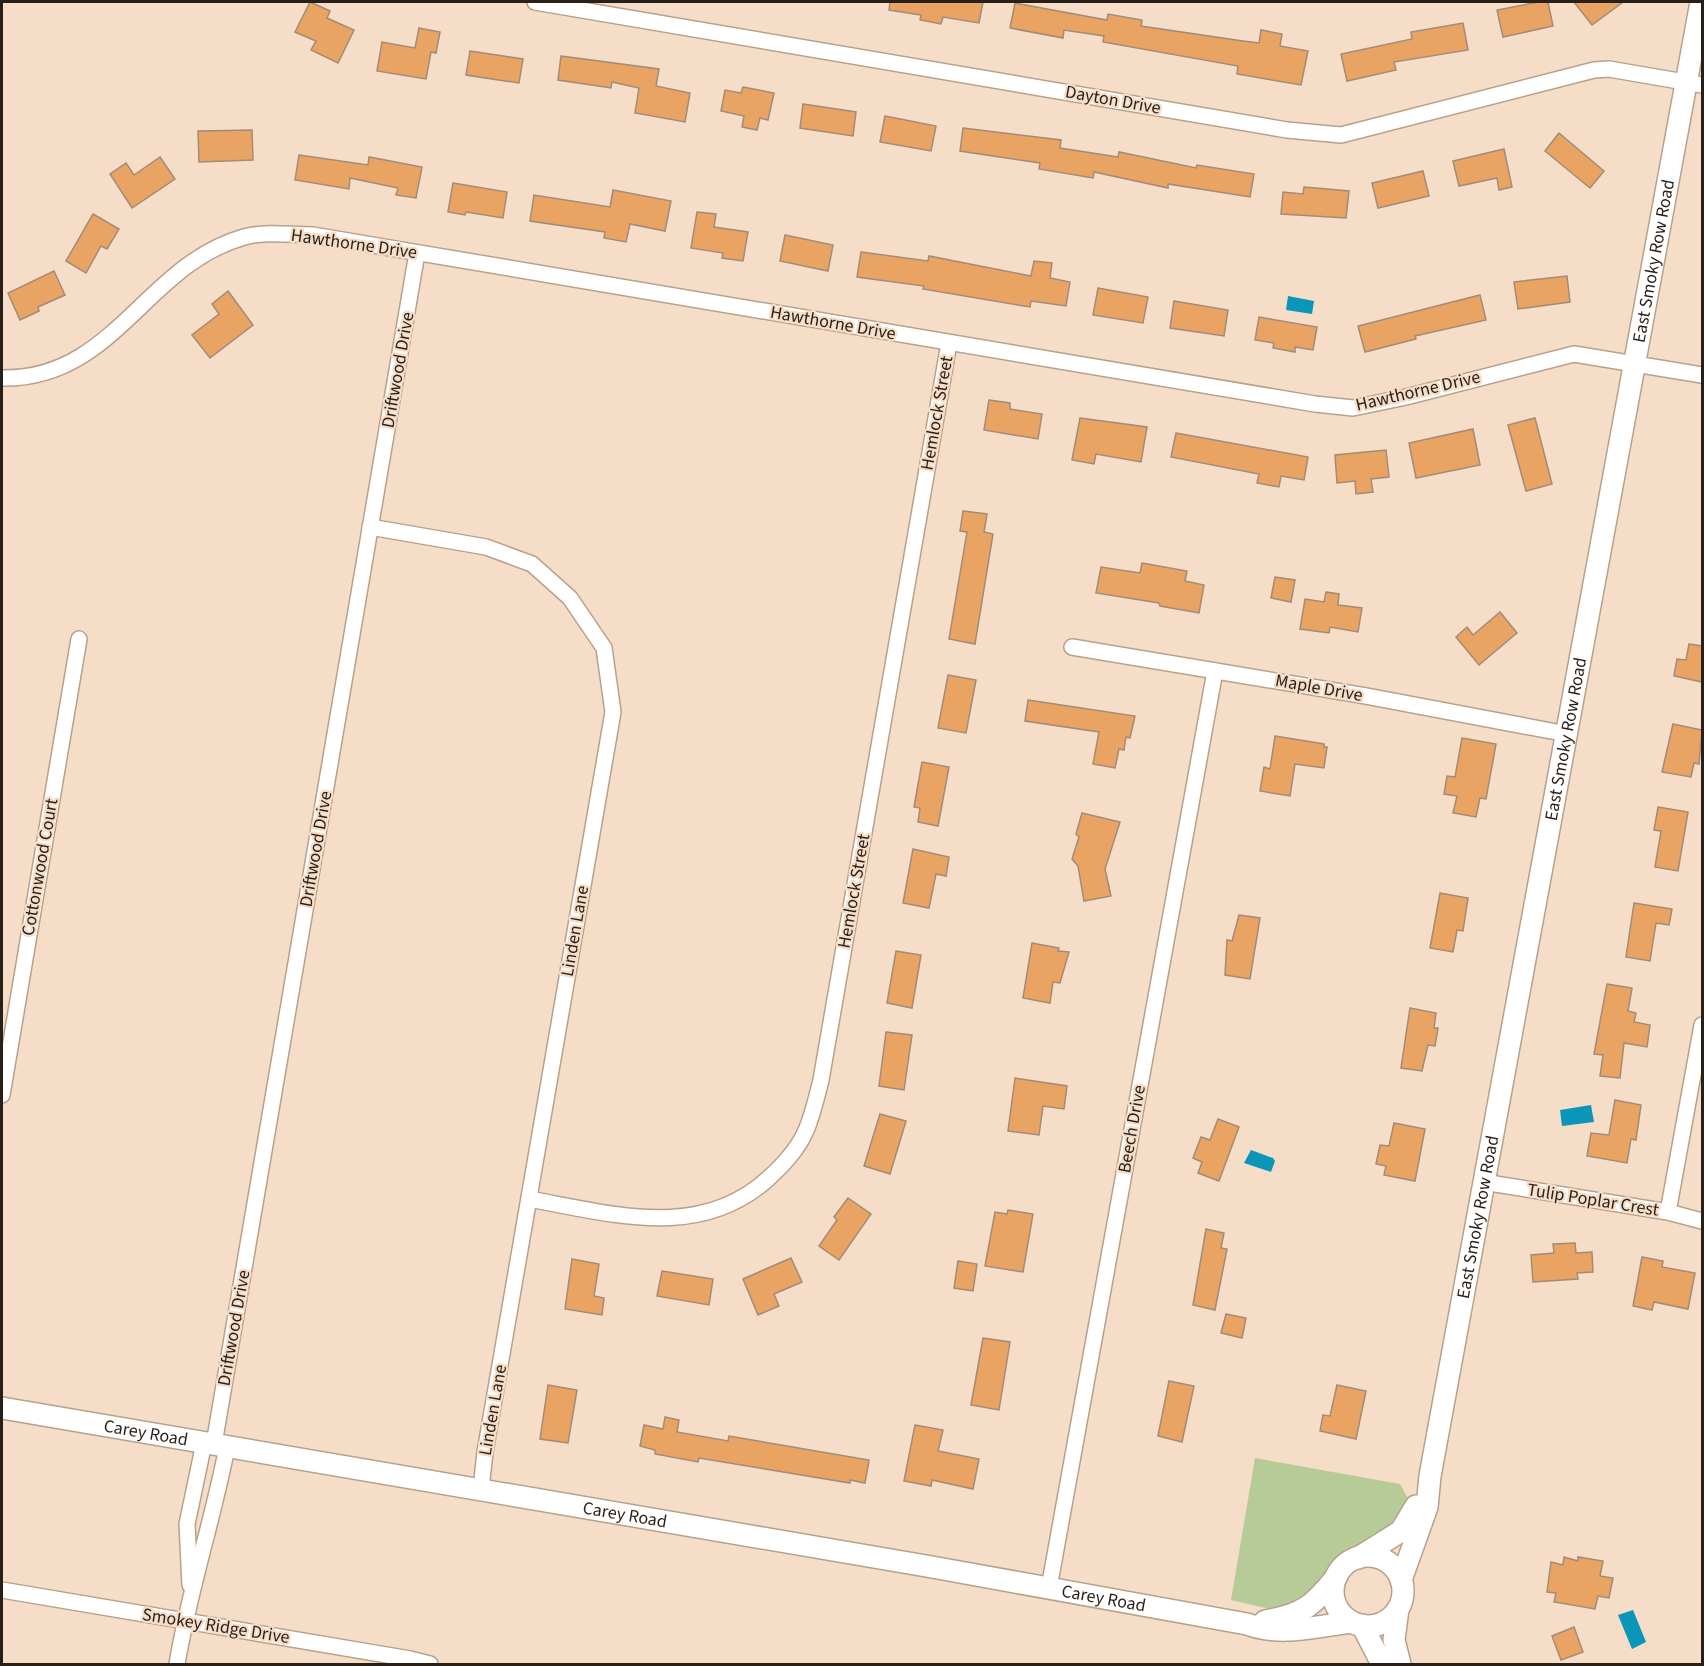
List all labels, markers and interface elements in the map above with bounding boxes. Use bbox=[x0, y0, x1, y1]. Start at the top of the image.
street label: Dayton Drive bbox=[1063, 79, 1163, 121]
street label: East Smoky Row Road bbox=[1626, 177, 1681, 345]
street label: Hawthorne Drive bbox=[289, 223, 419, 265]
street label: Hawthorne Drive bbox=[768, 300, 898, 346]
street label: Driftwood Drive bbox=[375, 310, 421, 430]
street label: Hemlock Street bbox=[915, 354, 959, 472]
street label: Hawthorne Drive bbox=[1353, 365, 1483, 417]
street label: East Smoky Row Road bbox=[1538, 655, 1593, 823]
street label: Maple Drive bbox=[1273, 668, 1365, 708]
street label: Driftwood Drive bbox=[293, 789, 339, 909]
street label: Cottonwood Court bbox=[16, 796, 64, 938]
street label: Hemlock Street bbox=[832, 832, 876, 950]
street label: Linden Lane bbox=[555, 883, 595, 978]
street label: Beech Drive bbox=[1112, 1083, 1152, 1175]
street label: East Smoky Row Road bbox=[1450, 1133, 1505, 1301]
street label: Tulip Poplar Crest bbox=[1525, 1177, 1661, 1223]
street label: Driftwood Drive bbox=[211, 1268, 257, 1388]
street label: Linden Lane bbox=[473, 1362, 513, 1457]
street label: Carey Road bbox=[102, 1413, 190, 1452]
street label: Carey Road bbox=[581, 1495, 669, 1534]
street label: Carey Road bbox=[1060, 1578, 1148, 1618]
street label: Smokey Ridge Drive bbox=[140, 1602, 292, 1650]

